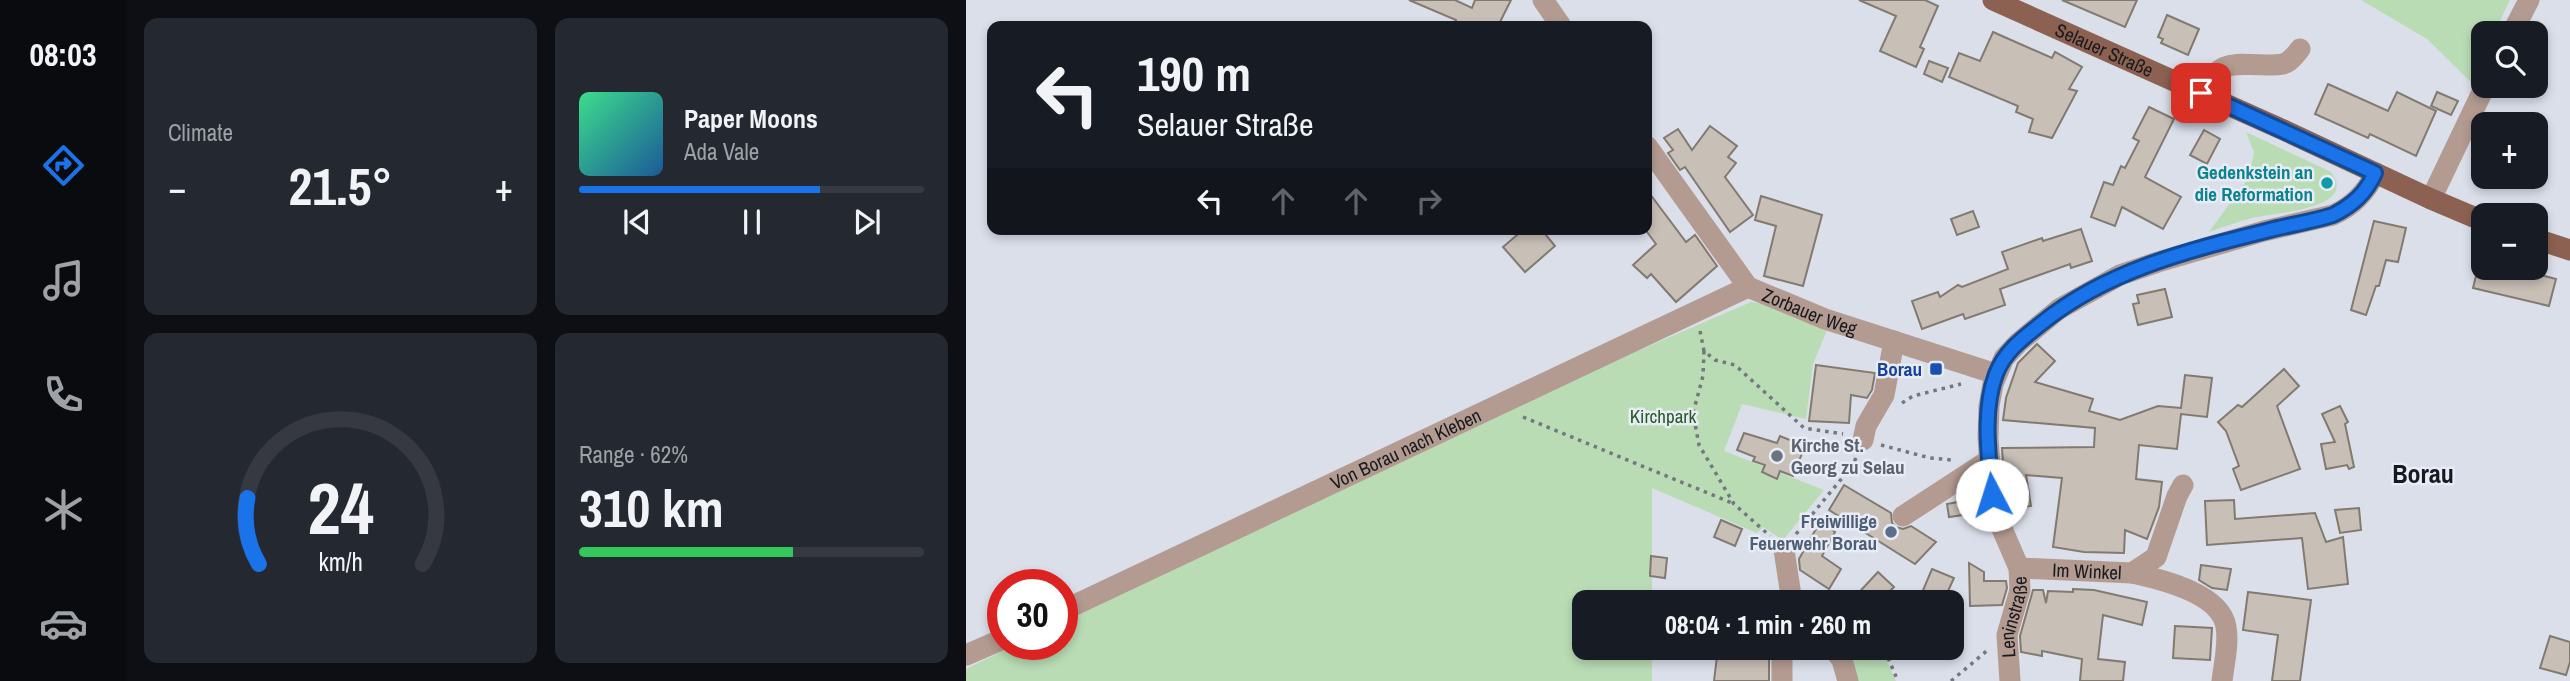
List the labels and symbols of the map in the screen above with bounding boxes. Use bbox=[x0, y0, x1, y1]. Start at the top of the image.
street label: Selauer Straße bbox=[2051, 17, 2158, 83]
pin bbox=[2171, 63, 2231, 123]
place label: Gedenkstein an die Reformation bbox=[2194, 159, 2313, 207]
marker: Gedenkstein an die Reformation bbox=[2319, 175, 2335, 191]
street label: Zorbauer Weg bbox=[1759, 281, 1861, 342]
place label: Borau bbox=[1877, 356, 1922, 382]
marker: Borau bbox=[1928, 361, 1944, 377]
street label: Von Borau nach Kleben bbox=[1326, 402, 1485, 495]
park label: Kirchpark bbox=[1630, 403, 1697, 429]
place label: Kirche St. Georg zu Selau bbox=[1791, 432, 1904, 480]
marker: Kirche St. Georg zu Selau bbox=[1769, 448, 1785, 464]
district label: Borau bbox=[2392, 456, 2454, 491]
position arrow bbox=[1955, 458, 2029, 532]
place label: Freiwillige Feuerwehr Borau bbox=[1750, 508, 1877, 556]
marker: Freiwillige Feuerwehr Borau bbox=[1883, 524, 1899, 540]
street label: Im Winkel bbox=[2052, 556, 2122, 586]
speed limit sign: 30 bbox=[987, 569, 1078, 660]
street label: Leninstraße bbox=[1994, 576, 2033, 659]

